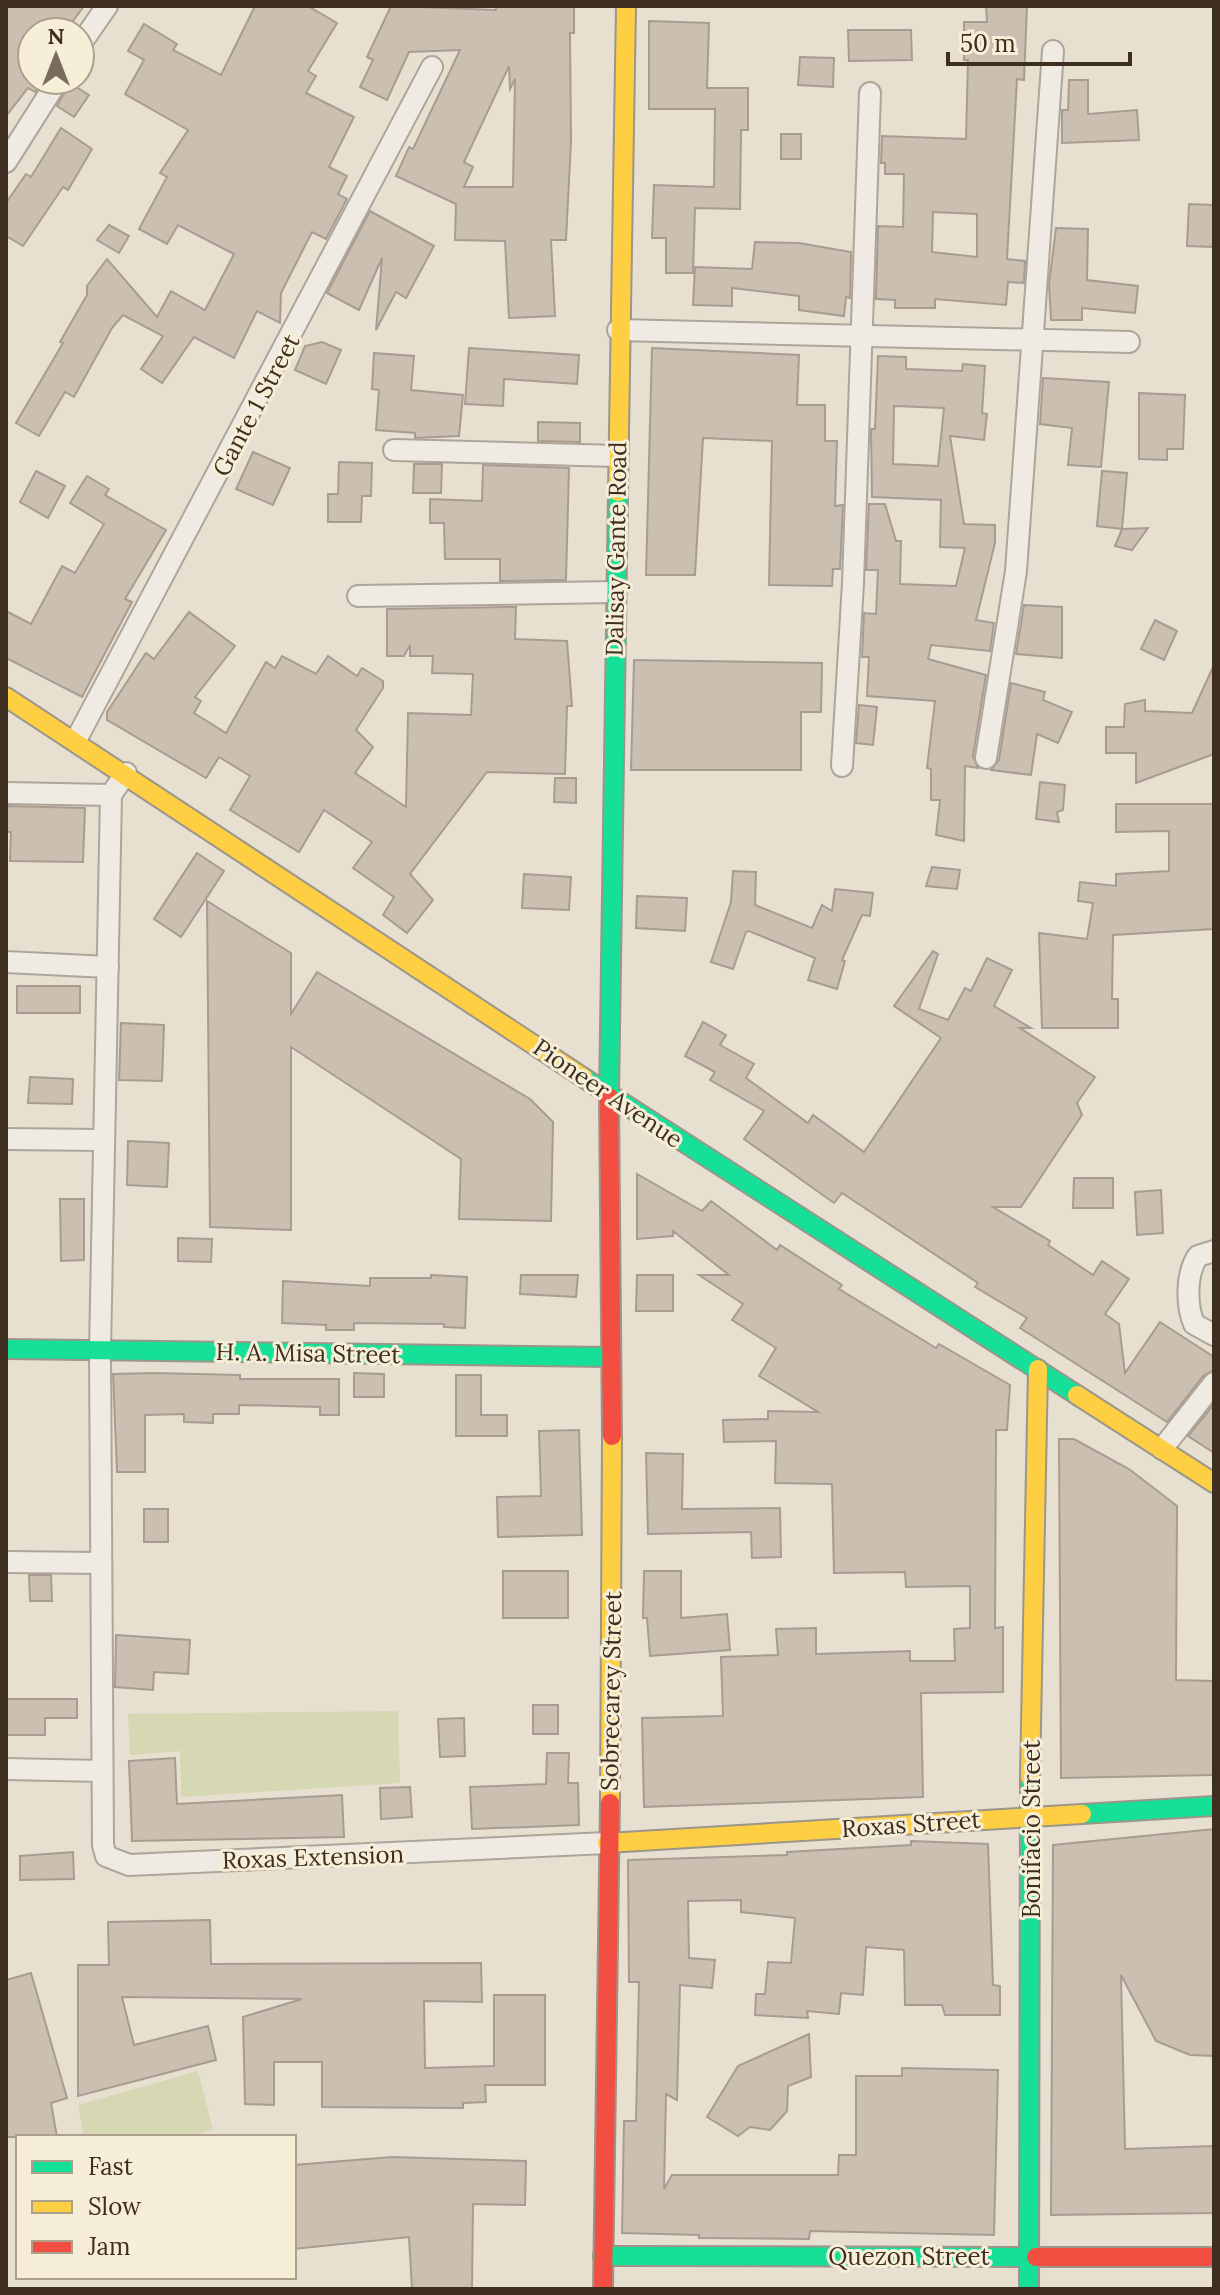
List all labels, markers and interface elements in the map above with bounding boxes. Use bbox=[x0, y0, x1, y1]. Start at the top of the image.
north arrow bbox=[16, 16, 96, 96]
scale bar bbox=[948, 16, 1130, 66]
text: N bbox=[47, 22, 65, 50]
text: 50 m bbox=[960, 28, 1016, 59]
street label: Gante 1 Street bbox=[206, 328, 307, 481]
street label: Dalisay Gante Road bbox=[599, 441, 633, 657]
street label: Pioneer Avenue bbox=[527, 1032, 689, 1154]
street label: H. A. Misa Street bbox=[215, 1336, 401, 1370]
street label: Sobrecarey Street bbox=[594, 1590, 628, 1791]
street label: Bonifacio Street bbox=[1016, 1739, 1047, 1918]
street label: Roxas Street bbox=[840, 1804, 982, 1844]
street label: Roxas Extension bbox=[221, 1838, 405, 1876]
legend bbox=[16, 2135, 296, 2279]
text: Fast bbox=[88, 2151, 134, 2182]
text: Slow bbox=[88, 2191, 142, 2222]
text: Jam bbox=[87, 2231, 130, 2262]
street label: Quezon Street bbox=[828, 2241, 990, 2272]

